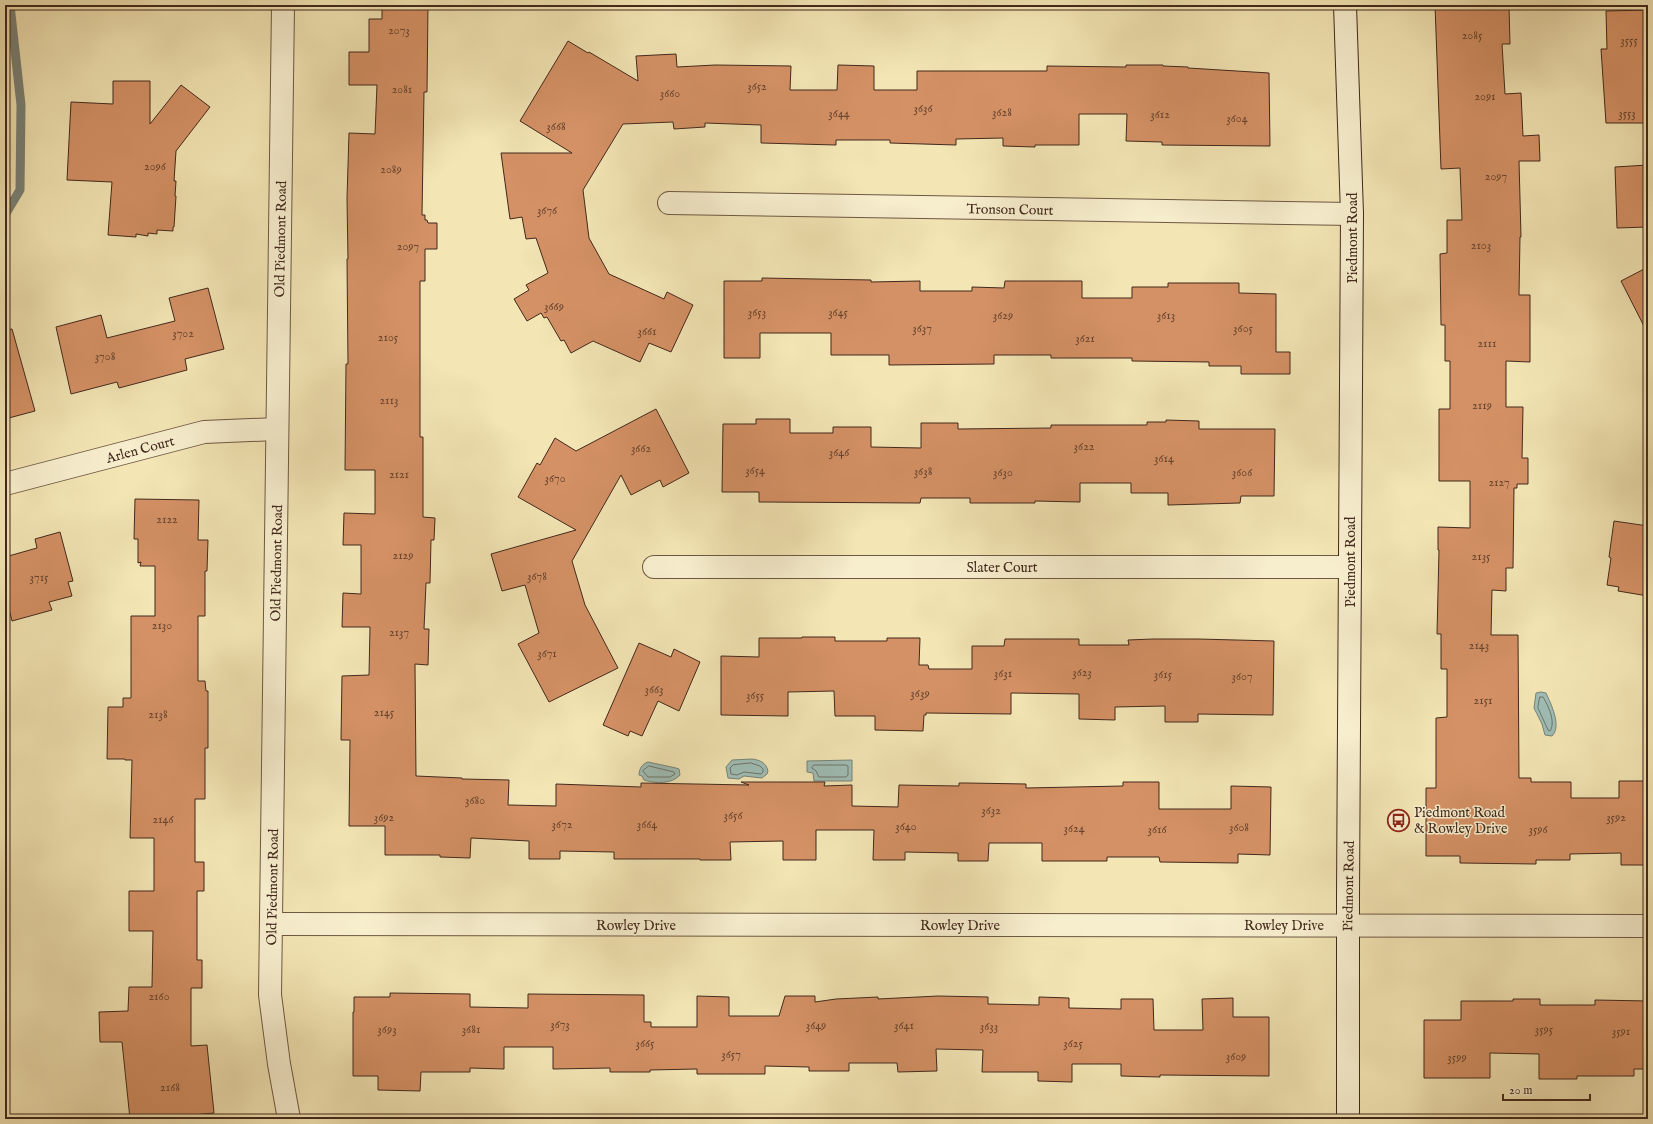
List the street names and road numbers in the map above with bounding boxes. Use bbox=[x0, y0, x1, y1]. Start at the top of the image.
street label: Old Piedmont Road bbox=[271, 180, 291, 298]
street label: Piedmont Road bbox=[1344, 192, 1362, 283]
street label: Tronson Court bbox=[966, 200, 1054, 220]
street label: Arlen Court bbox=[103, 432, 177, 468]
street label: Old Piedmont Road bbox=[267, 504, 287, 622]
street label: Piedmont Road bbox=[1342, 516, 1360, 607]
street label: Slater Court bbox=[966, 559, 1038, 577]
street label: Old Piedmont Road bbox=[263, 828, 283, 946]
street label: Piedmont Road bbox=[1339, 840, 1359, 932]
street label: Rowley Drive bbox=[596, 917, 676, 935]
street label: Rowley Drive bbox=[920, 917, 1000, 935]
street label: Rowley Drive bbox=[1244, 917, 1324, 935]

